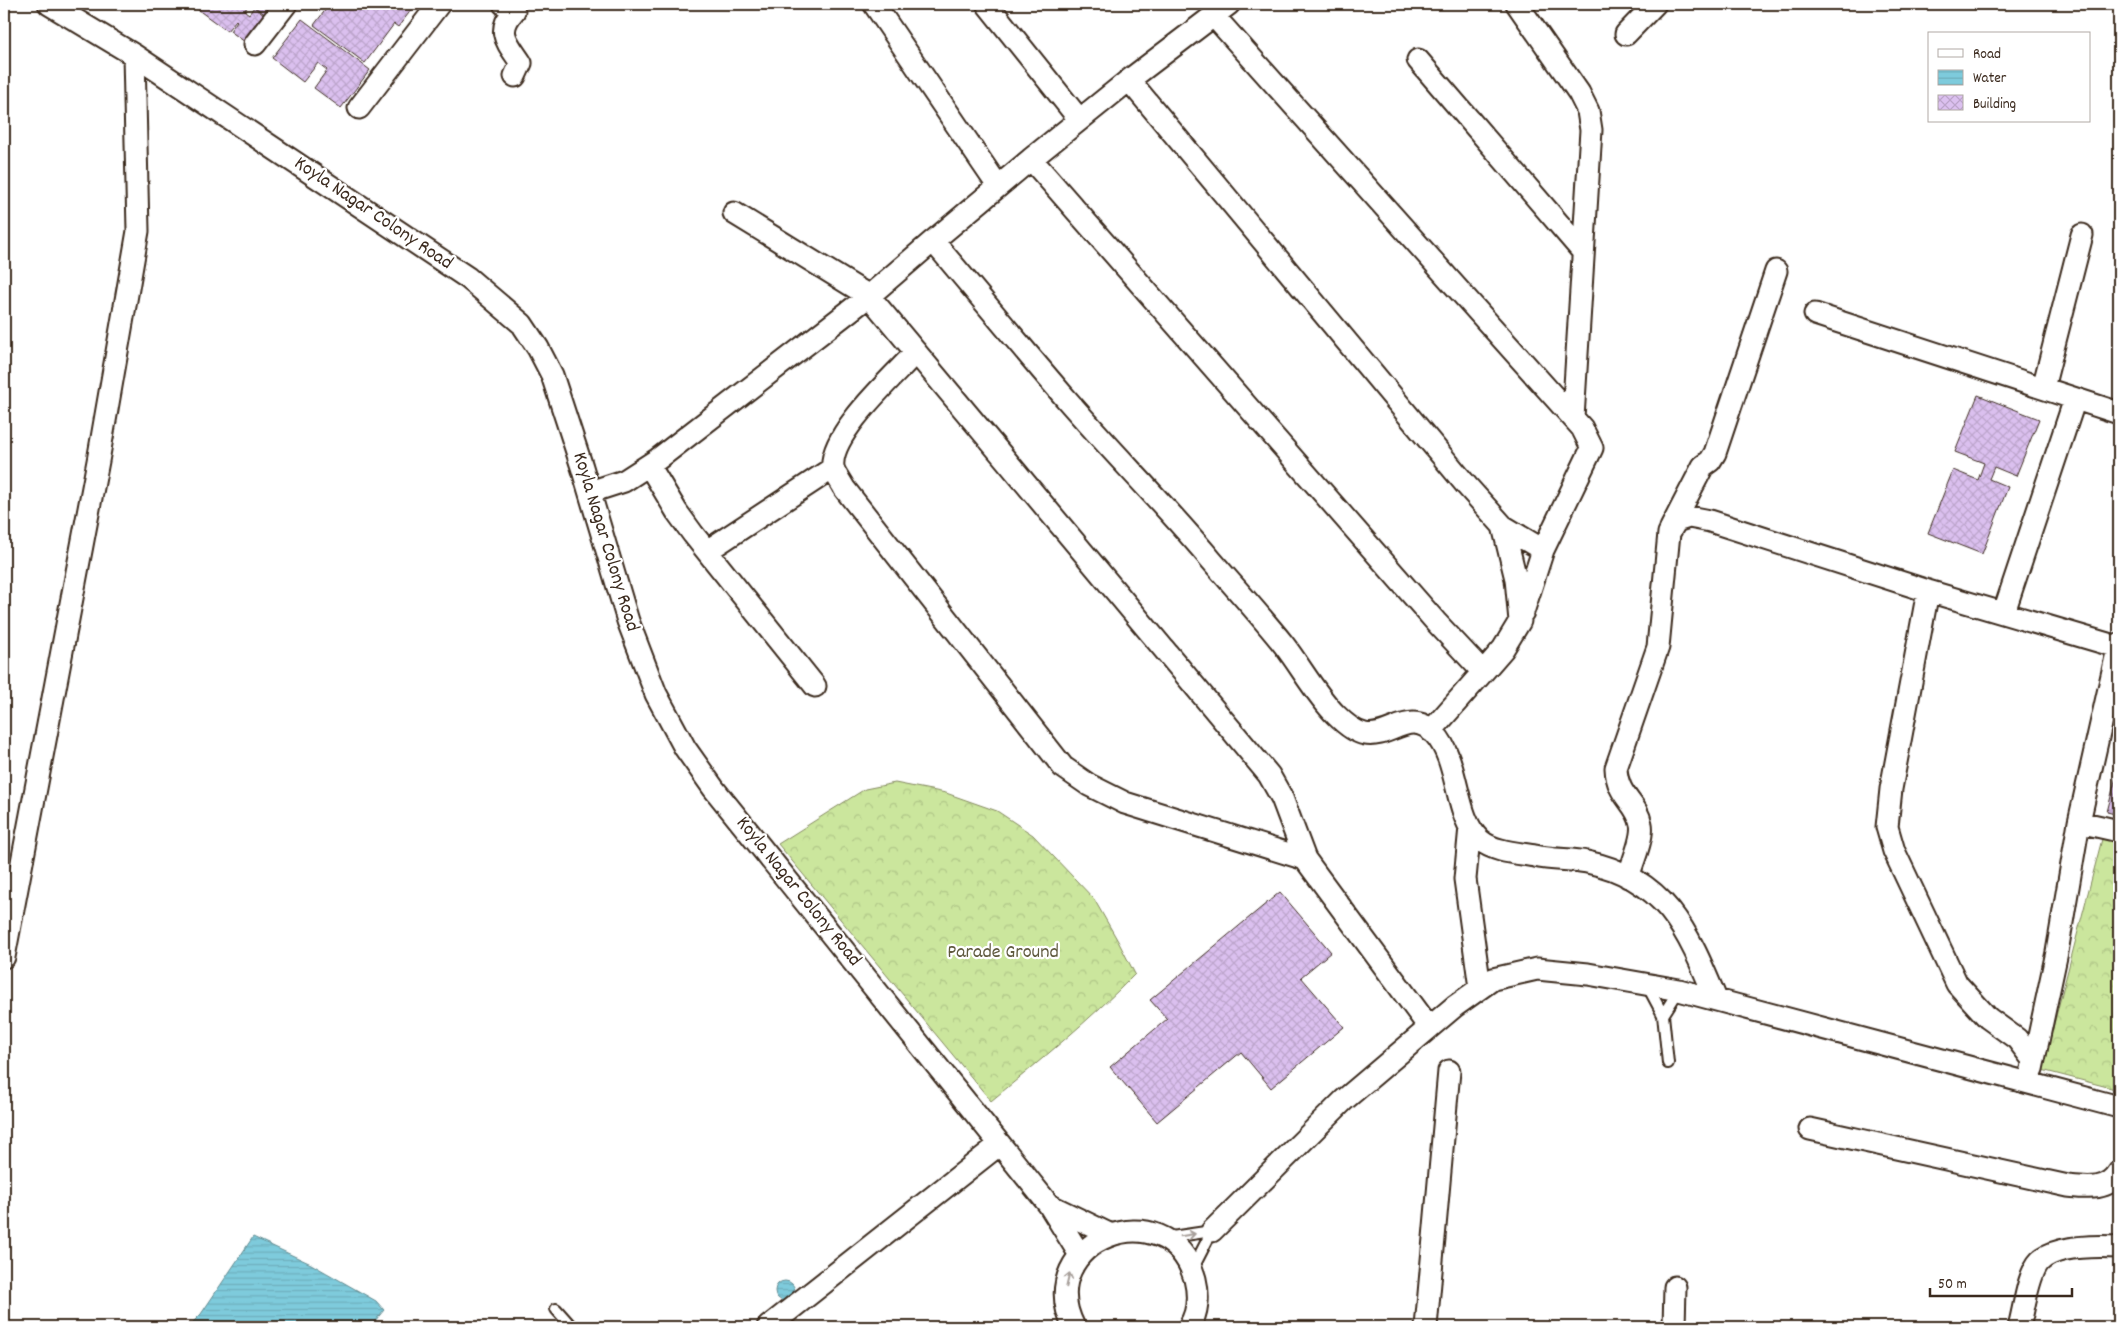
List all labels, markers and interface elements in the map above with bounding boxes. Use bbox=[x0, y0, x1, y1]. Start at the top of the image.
legend bbox=[1928, 32, 2090, 122]
text: Road bbox=[1973, 44, 2001, 66]
text: Water bbox=[1973, 68, 2007, 90]
text: Building bbox=[1973, 94, 2016, 116]
street label: Koyla Nagar Colony Road bbox=[288, 150, 458, 278]
street label: Koyla Nagar Colony Road bbox=[564, 449, 646, 635]
street label: Koyla Nagar Colony Road bbox=[729, 811, 867, 973]
park label: Parade Ground bbox=[947, 939, 1059, 967]
one-way arrow bbox=[1179, 1229, 1195, 1239]
scale bar bbox=[1930, 1266, 2073, 1298]
one-way arrow bbox=[1064, 1273, 1073, 1289]
text: 50 m bbox=[1938, 1274, 1967, 1296]

